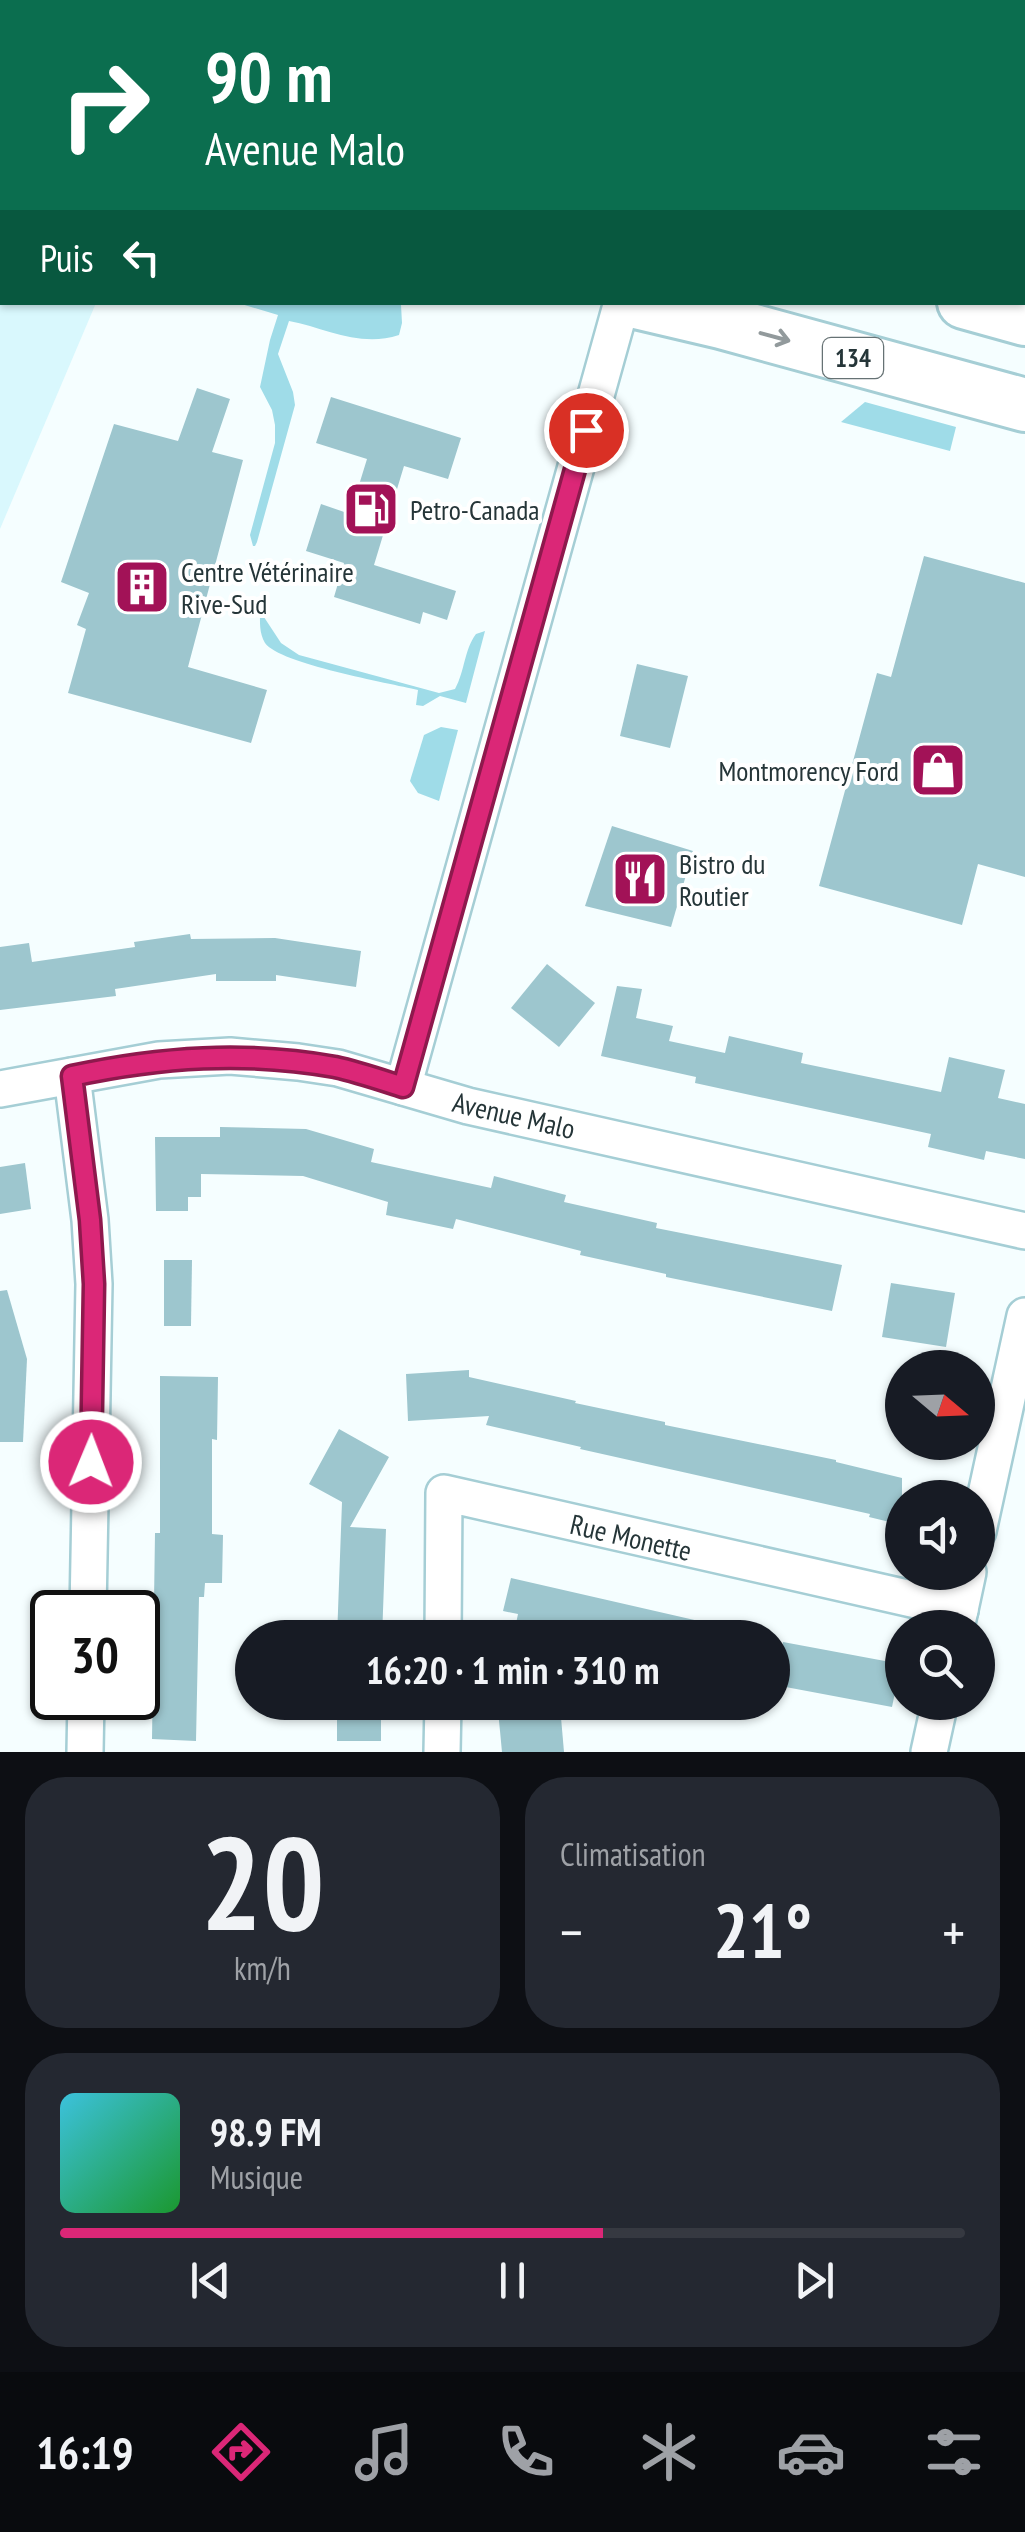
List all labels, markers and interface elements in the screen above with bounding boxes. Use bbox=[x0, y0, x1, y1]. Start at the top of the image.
text: 90 m bbox=[205, 31, 333, 121]
icon: right bbox=[40, 40, 170, 170]
text: Avenue Malo bbox=[205, 119, 405, 177]
icon: left bbox=[114, 230, 169, 285]
text: Puis bbox=[40, 233, 94, 282]
one-way arrow bbox=[759, 329, 790, 347]
road number: 134 bbox=[823, 338, 883, 378]
pin bbox=[544, 388, 629, 473]
icon: arrive bbox=[559, 403, 614, 458]
fuel station icon: Petro-Canada bbox=[341, 479, 401, 539]
place label: Petro-Canada bbox=[410, 491, 539, 528]
place label: Centre Vétérinaire Rive-Sud bbox=[181, 553, 354, 622]
building icon: Centre Vétérinaire Rive-Sud bbox=[112, 557, 172, 617]
shop icon: Montmorency Ford bbox=[908, 740, 968, 800]
place label: Montmorency Ford bbox=[718, 752, 899, 789]
place label: Bistro du Routier bbox=[679, 845, 765, 914]
restaurant icon: Bistro du Routier bbox=[610, 849, 670, 909]
street label: Avenue Malo bbox=[449, 1083, 579, 1147]
north arrow bbox=[885, 1350, 995, 1460]
map controls bbox=[885, 1350, 995, 1720]
position arrow bbox=[39, 1410, 143, 1514]
button: sound bbox=[885, 1480, 995, 1590]
street label: Rue Monette bbox=[567, 1505, 695, 1569]
speed limit sign: 30 bbox=[30, 1590, 160, 1720]
button: search bbox=[885, 1610, 995, 1720]
text: 16:20 · 1 min · 310 m bbox=[366, 1645, 659, 1694]
text: 20 bbox=[200, 1798, 325, 1966]
text: Climatisation bbox=[560, 1833, 706, 1875]
text: 21° bbox=[713, 1882, 812, 1979]
text: − bbox=[560, 1896, 583, 1967]
text: + bbox=[942, 1896, 965, 1967]
text: km/h bbox=[234, 1947, 291, 1989]
text: 98.9 FM bbox=[210, 2107, 322, 2156]
text: Musique bbox=[210, 2156, 303, 2198]
icon: previous bbox=[183, 2253, 238, 2308]
icon: pause bbox=[485, 2253, 540, 2308]
icon: next bbox=[787, 2253, 842, 2308]
icon: directions bbox=[206, 2417, 276, 2487]
icon: music bbox=[349, 2417, 419, 2487]
icon: phone bbox=[491, 2417, 561, 2487]
icon: climate bbox=[634, 2417, 704, 2487]
icon: car bbox=[776, 2417, 846, 2487]
icon: filters bbox=[919, 2417, 989, 2487]
text: 16:19 bbox=[36, 2423, 134, 2481]

